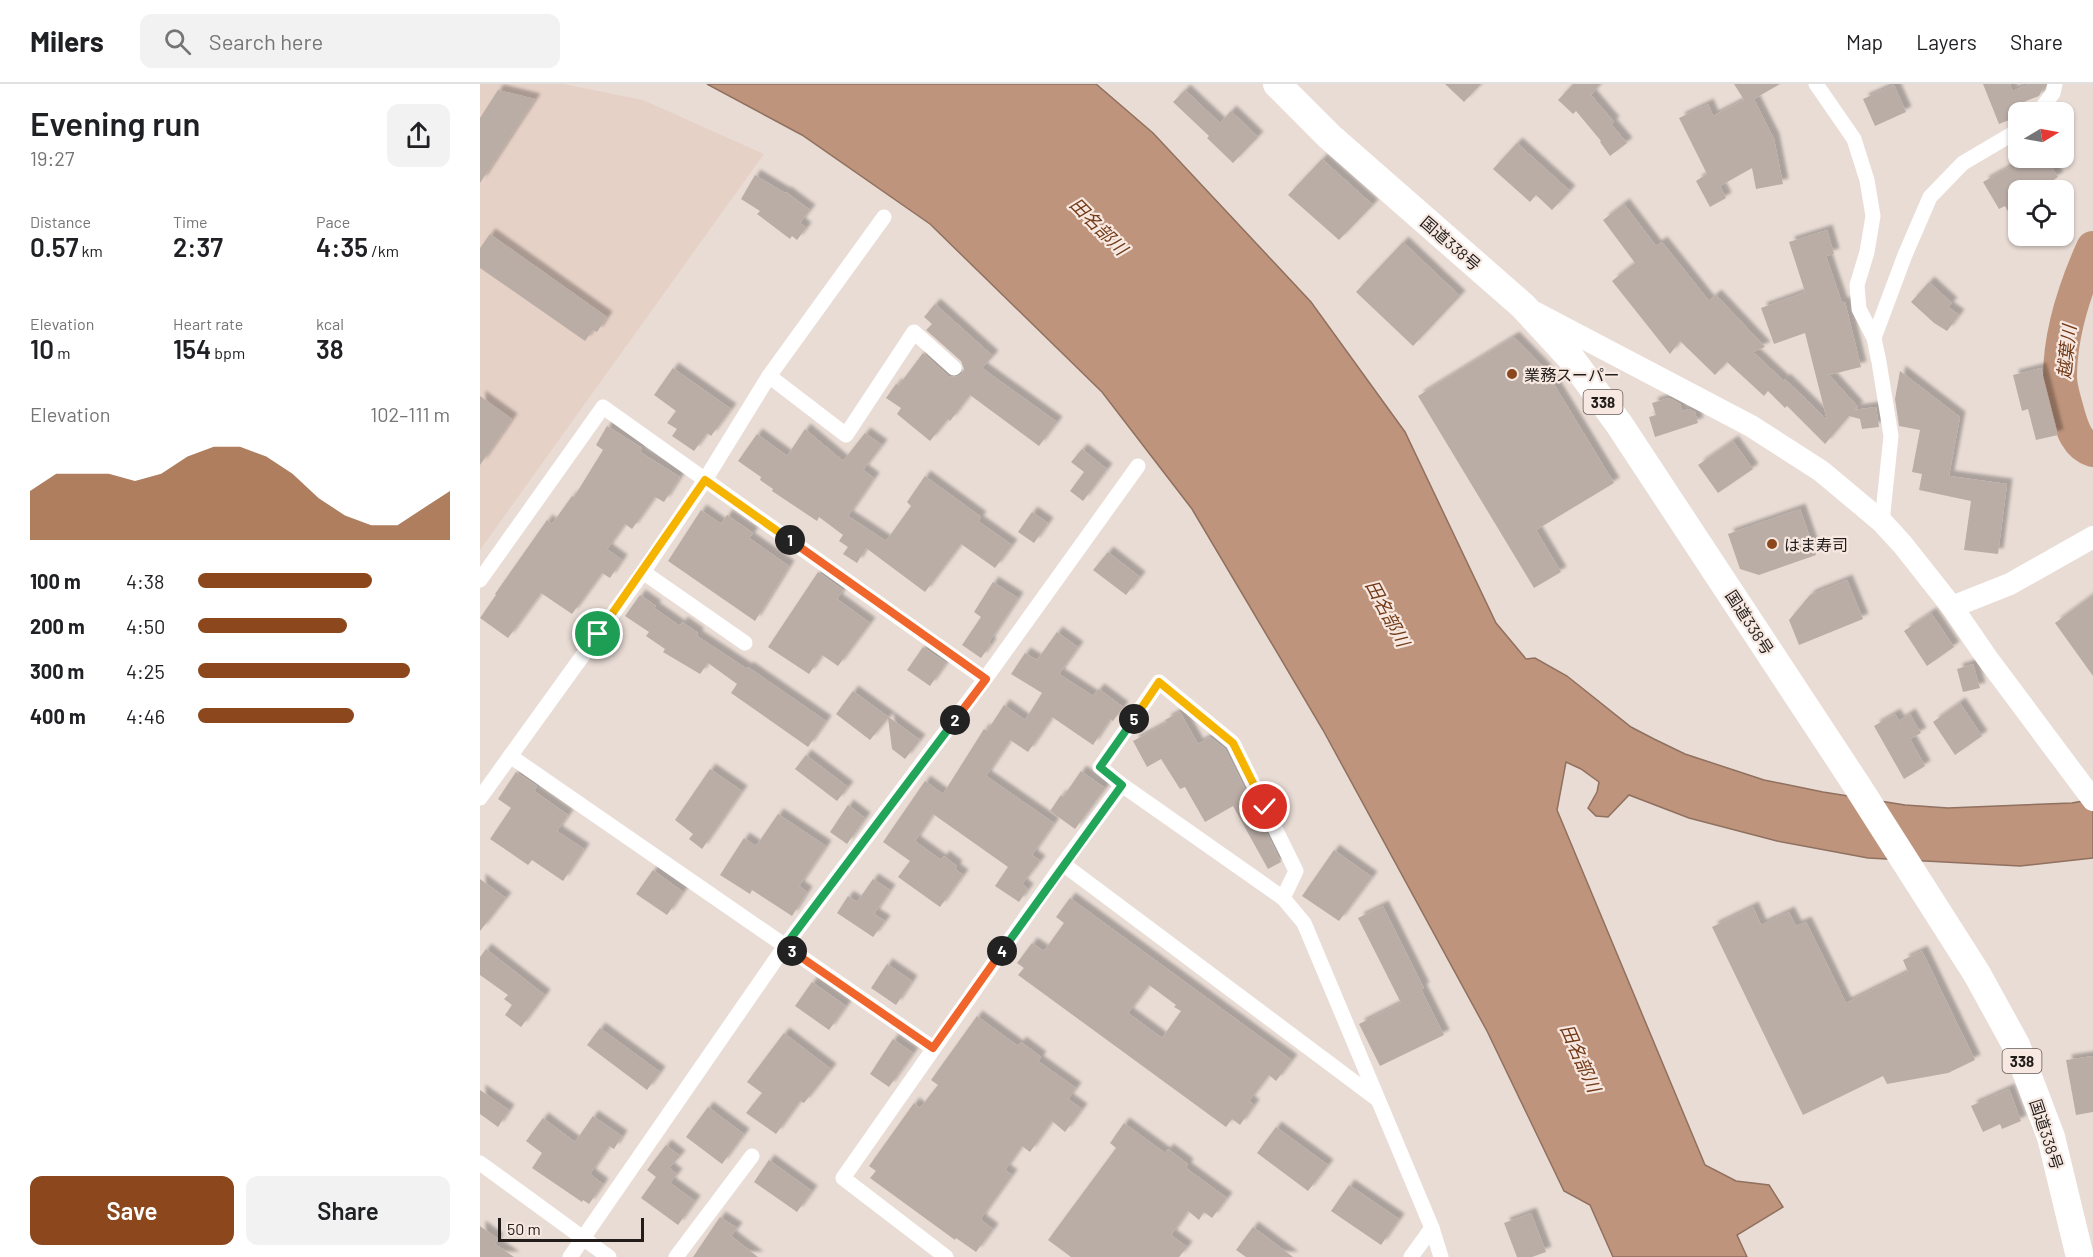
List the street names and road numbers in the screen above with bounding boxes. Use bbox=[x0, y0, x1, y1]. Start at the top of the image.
street label: 国道338号 bbox=[1417, 212, 1485, 274]
road number: 338 bbox=[1584, 390, 1622, 414]
street label: 国道338号 bbox=[1722, 586, 1778, 658]
road number: 338 bbox=[2002, 1049, 2042, 1073]
street label: 国道338号 bbox=[2027, 1096, 2067, 1172]

